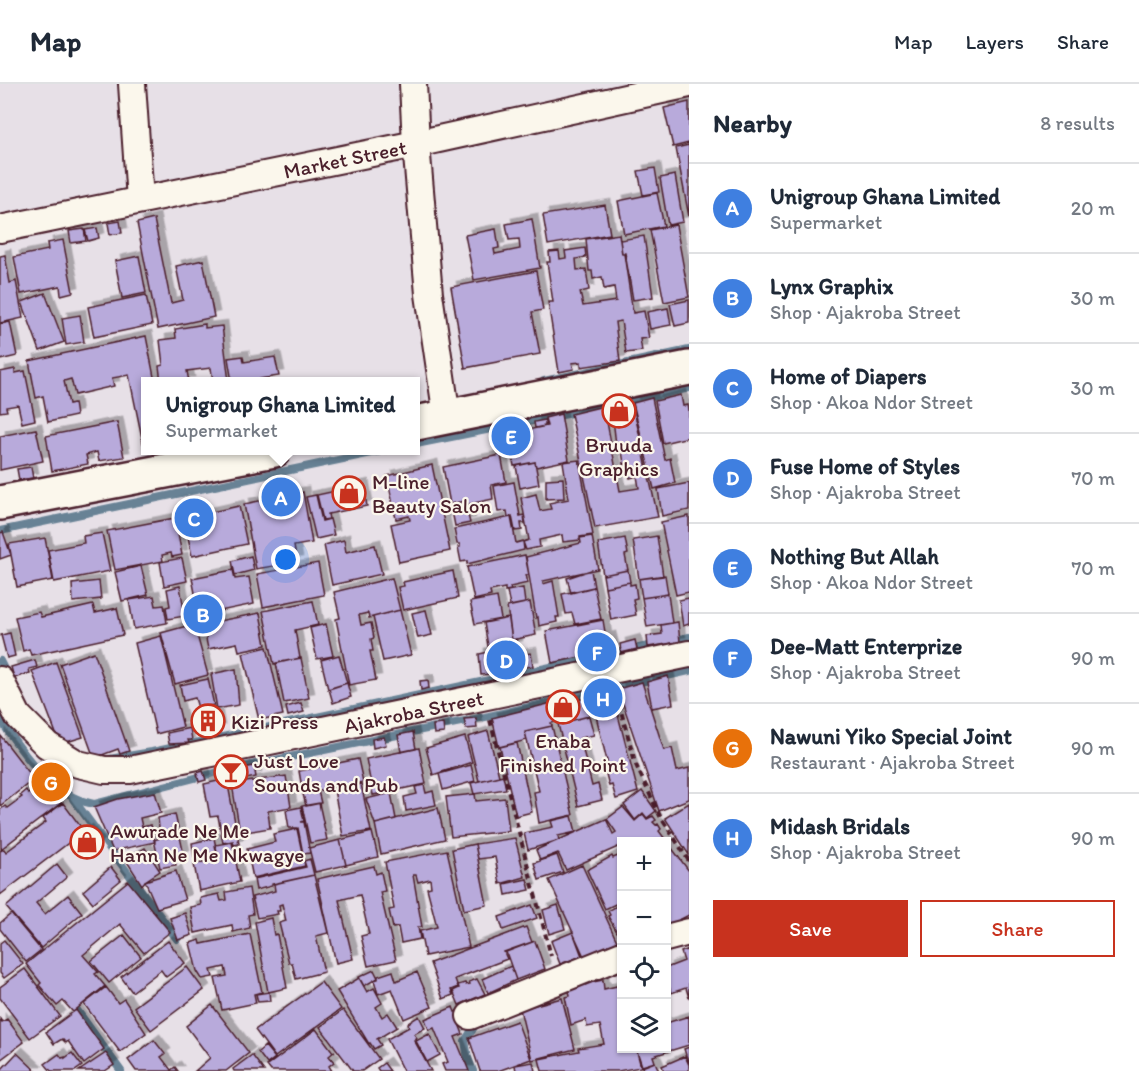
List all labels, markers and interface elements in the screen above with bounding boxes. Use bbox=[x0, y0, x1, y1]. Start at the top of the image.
text: Map bbox=[30, 24, 81, 58]
text: Map bbox=[894, 29, 933, 54]
text: Layers bbox=[966, 29, 1024, 54]
text: Share bbox=[1057, 29, 1109, 54]
text: Nearby bbox=[713, 107, 792, 139]
text: 8 results bbox=[1040, 111, 1115, 135]
street label: Market Street bbox=[281, 134, 409, 183]
text: Unigroup Ghana Limited bbox=[770, 183, 1000, 210]
text: A bbox=[726, 196, 739, 220]
text: 20 m bbox=[1071, 196, 1115, 220]
text: Supermarket bbox=[770, 210, 882, 234]
text: Lynx Graphix bbox=[770, 273, 893, 300]
text: B bbox=[726, 286, 739, 310]
text: 30 m bbox=[1070, 286, 1115, 310]
text: Shop · Ajakroba Street bbox=[770, 300, 961, 324]
text: Home of Diapers bbox=[770, 363, 927, 390]
text: C bbox=[726, 376, 739, 400]
text: 30 m bbox=[1070, 376, 1115, 400]
popup bbox=[141, 377, 420, 455]
text: Shop · Akoa Ndor Street bbox=[770, 390, 973, 414]
text: Unigroup Ghana Limited bbox=[165, 391, 396, 418]
shop icon: Bruuda Graphics bbox=[601, 393, 637, 429]
pin: E bbox=[492, 414, 530, 458]
text: Supermarket bbox=[165, 418, 278, 442]
place label: Bruuda Graphics bbox=[579, 432, 659, 481]
text: Fuse Home of Styles bbox=[770, 453, 960, 480]
text: D bbox=[726, 466, 739, 490]
text: 70 m bbox=[1071, 466, 1115, 490]
place label: M-line Beauty Salon bbox=[372, 469, 491, 518]
pin: A bbox=[262, 474, 300, 520]
shop icon: M-line Beauty Salon bbox=[331, 475, 367, 511]
text: Shop · Ajakroba Street bbox=[770, 480, 961, 504]
pin: C bbox=[174, 496, 214, 540]
text: Nothing But Allah bbox=[770, 543, 939, 570]
your location bbox=[271, 545, 300, 574]
text: E bbox=[727, 556, 738, 580]
text: 70 m bbox=[1071, 556, 1115, 580]
text: Shop · Akoa Ndor Street bbox=[770, 570, 973, 594]
pin: B bbox=[184, 592, 222, 636]
pin: F bbox=[578, 630, 616, 674]
text: Dee-Matt Enterprize bbox=[770, 633, 962, 660]
pin: D bbox=[486, 638, 526, 682]
text: F bbox=[727, 646, 738, 670]
text: 90 m bbox=[1071, 646, 1115, 670]
text: Shop · Ajakroba Street bbox=[770, 660, 961, 684]
pin: H bbox=[584, 676, 622, 720]
street label: Ajakroba Street bbox=[342, 684, 486, 738]
shop icon: Enaba Finished Point bbox=[545, 689, 581, 725]
building icon: Kizi Press bbox=[190, 703, 226, 739]
place label: Kizi Press bbox=[231, 709, 318, 734]
text: Nawuni Yiko Special Joint bbox=[770, 723, 1012, 750]
place label: Enaba Finished Point bbox=[500, 728, 627, 777]
text: G bbox=[726, 736, 739, 760]
text: 90 m bbox=[1071, 736, 1115, 760]
place label: Just Love Sounds and Pub bbox=[254, 748, 399, 797]
text: Restaurant · Ajakroba Street bbox=[770, 750, 1015, 774]
bar icon: Just Love Sounds and Pub bbox=[213, 754, 249, 790]
pin: G bbox=[32, 760, 70, 804]
text: Midash Bridals bbox=[770, 813, 910, 840]
place label: Awurade Ne Me Hann Ne Me Nkwagye bbox=[110, 818, 304, 867]
shop icon: Awurade Ne Me Hann Ne Me Nkwagye bbox=[69, 824, 105, 860]
text: H bbox=[726, 826, 739, 850]
text: 90 m bbox=[1071, 826, 1115, 850]
map controls bbox=[617, 837, 671, 1053]
button: + bbox=[617, 837, 671, 891]
text: Shop · Ajakroba Street bbox=[770, 840, 961, 864]
button: − bbox=[617, 891, 671, 945]
button: Save bbox=[713, 900, 908, 957]
button: Share bbox=[920, 900, 1115, 957]
button: locate bbox=[617, 945, 671, 999]
button: layers bbox=[617, 999, 671, 1053]

